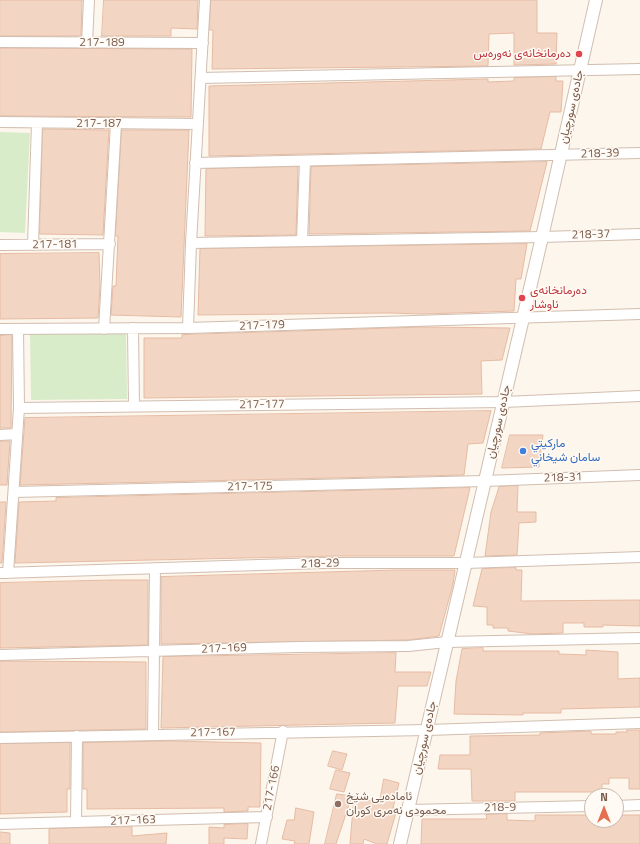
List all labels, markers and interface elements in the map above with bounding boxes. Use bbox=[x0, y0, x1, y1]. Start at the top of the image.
street label: 217-189 bbox=[79, 36, 125, 50]
place label: دەرمانخانەی نەورەس bbox=[474, 47, 571, 61]
marker: دەرمانخانەی نەورەس bbox=[574, 49, 584, 59]
street label: جادەی سورچیان bbox=[557, 69, 587, 145]
street label: 217-187 bbox=[76, 117, 122, 131]
street label: 218-39 bbox=[580, 146, 620, 162]
street label: 218-37 bbox=[571, 227, 611, 243]
street label: 217-181 bbox=[32, 237, 78, 253]
place label: دەرمانخانەی ناوشار bbox=[530, 284, 587, 312]
marker: دەرمانخانەی ناوشار bbox=[517, 293, 527, 303]
street label: 217-179 bbox=[239, 318, 285, 334]
street label: جادەی سورچیان bbox=[484, 384, 514, 460]
street label: 217-177 bbox=[239, 397, 285, 413]
place label: ماركيتي سامان شيخاني bbox=[531, 437, 600, 465]
marker: ماركيتي سامان شيخاني bbox=[518, 446, 528, 456]
street label: 218-31 bbox=[543, 470, 583, 486]
street label: 217-175 bbox=[227, 479, 273, 495]
street label: 218-29 bbox=[300, 556, 340, 572]
street label: 217-169 bbox=[201, 641, 247, 657]
street label: جادەی سورچیان bbox=[410, 700, 440, 776]
street label: 217-167 bbox=[190, 725, 236, 741]
street label: 217-166 bbox=[261, 764, 283, 812]
north arrow bbox=[584, 788, 624, 828]
text: N bbox=[600, 789, 608, 805]
place label: ئامادەیی شێخ محمودی نەمری کوران bbox=[346, 790, 446, 818]
marker: ئامادەیی شێخ محمودی نەمری کوران bbox=[333, 799, 343, 809]
street label: 218-9 bbox=[484, 801, 516, 815]
street label: 217-163 bbox=[110, 813, 156, 829]

